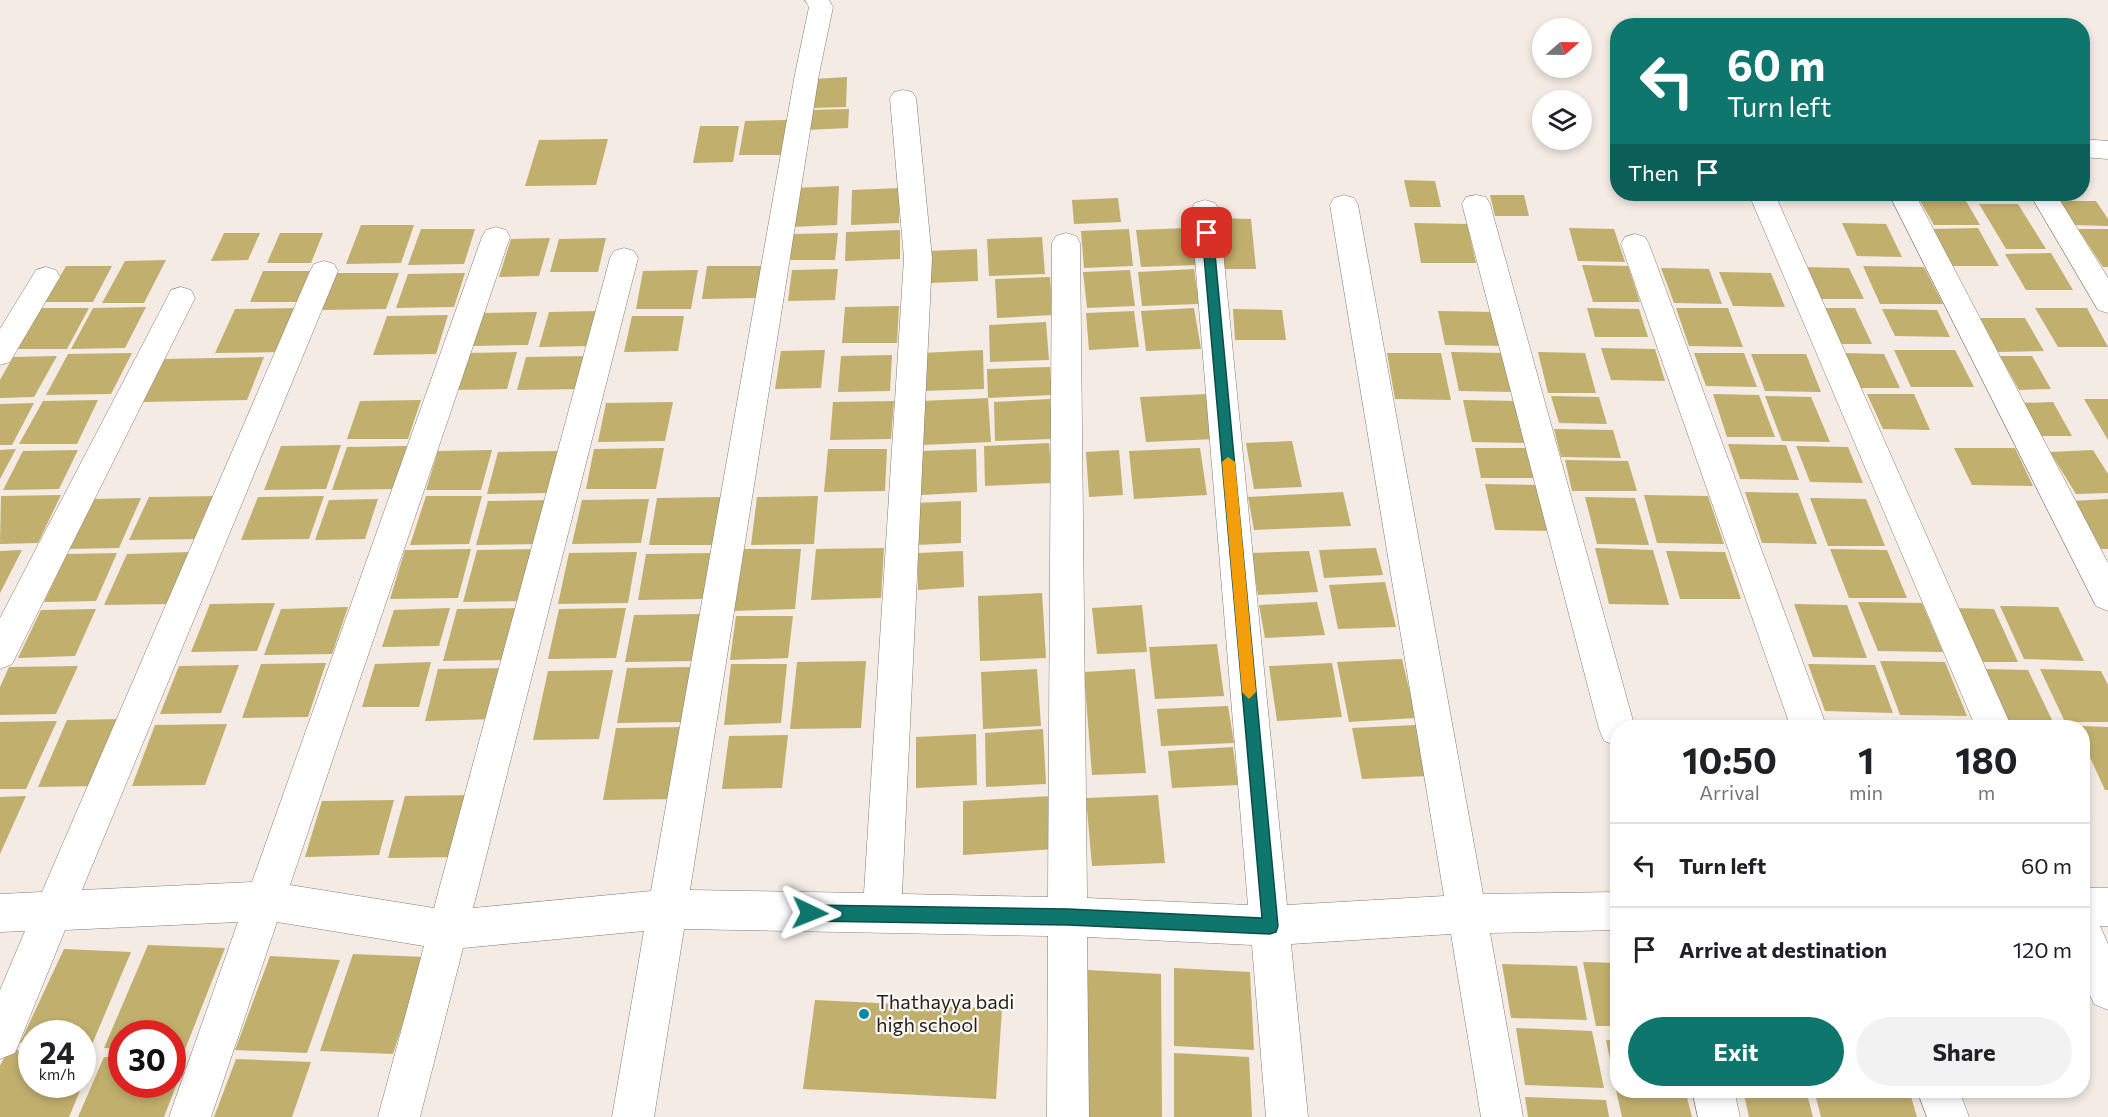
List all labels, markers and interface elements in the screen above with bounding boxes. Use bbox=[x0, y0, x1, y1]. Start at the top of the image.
north arrow bbox=[1532, 18, 1592, 78]
map controls bbox=[1532, 18, 1592, 150]
text: 60 m bbox=[1727, 38, 1826, 90]
icon: left bbox=[1628, 42, 1706, 120]
button: layers bbox=[1532, 90, 1592, 150]
text: Turn left bbox=[1727, 90, 1831, 123]
icon: arrive bbox=[1691, 156, 1724, 189]
text: Then bbox=[1628, 159, 1679, 186]
pin bbox=[1181, 207, 1232, 258]
icon: arrive bbox=[1190, 216, 1223, 249]
text: 10:50 bbox=[1682, 737, 1777, 781]
text: 1 bbox=[1858, 737, 1874, 781]
text: 180 bbox=[1955, 737, 2018, 781]
text: Arrival bbox=[1699, 780, 1760, 804]
text: min bbox=[1849, 780, 1883, 804]
text: m bbox=[1978, 780, 1995, 804]
icon: left bbox=[1628, 849, 1661, 882]
text: Turn left bbox=[1679, 852, 1766, 879]
text: 60 m bbox=[2021, 852, 2072, 879]
position arrow bbox=[778, 881, 842, 945]
icon: arrive bbox=[1628, 933, 1661, 966]
text: Arrive at destination bbox=[1679, 936, 1887, 963]
text: 120 m bbox=[2013, 936, 2072, 963]
place label: Thathayya badi high school bbox=[876, 989, 1014, 1036]
marker: Thathayya badi high school bbox=[857, 1007, 871, 1021]
button: Exit bbox=[1628, 1017, 1844, 1086]
button: Share bbox=[1856, 1017, 2072, 1086]
speed limit sign: 30 bbox=[108, 1020, 186, 1098]
text: 24 bbox=[39, 1033, 75, 1070]
text: km/h bbox=[39, 1065, 75, 1083]

